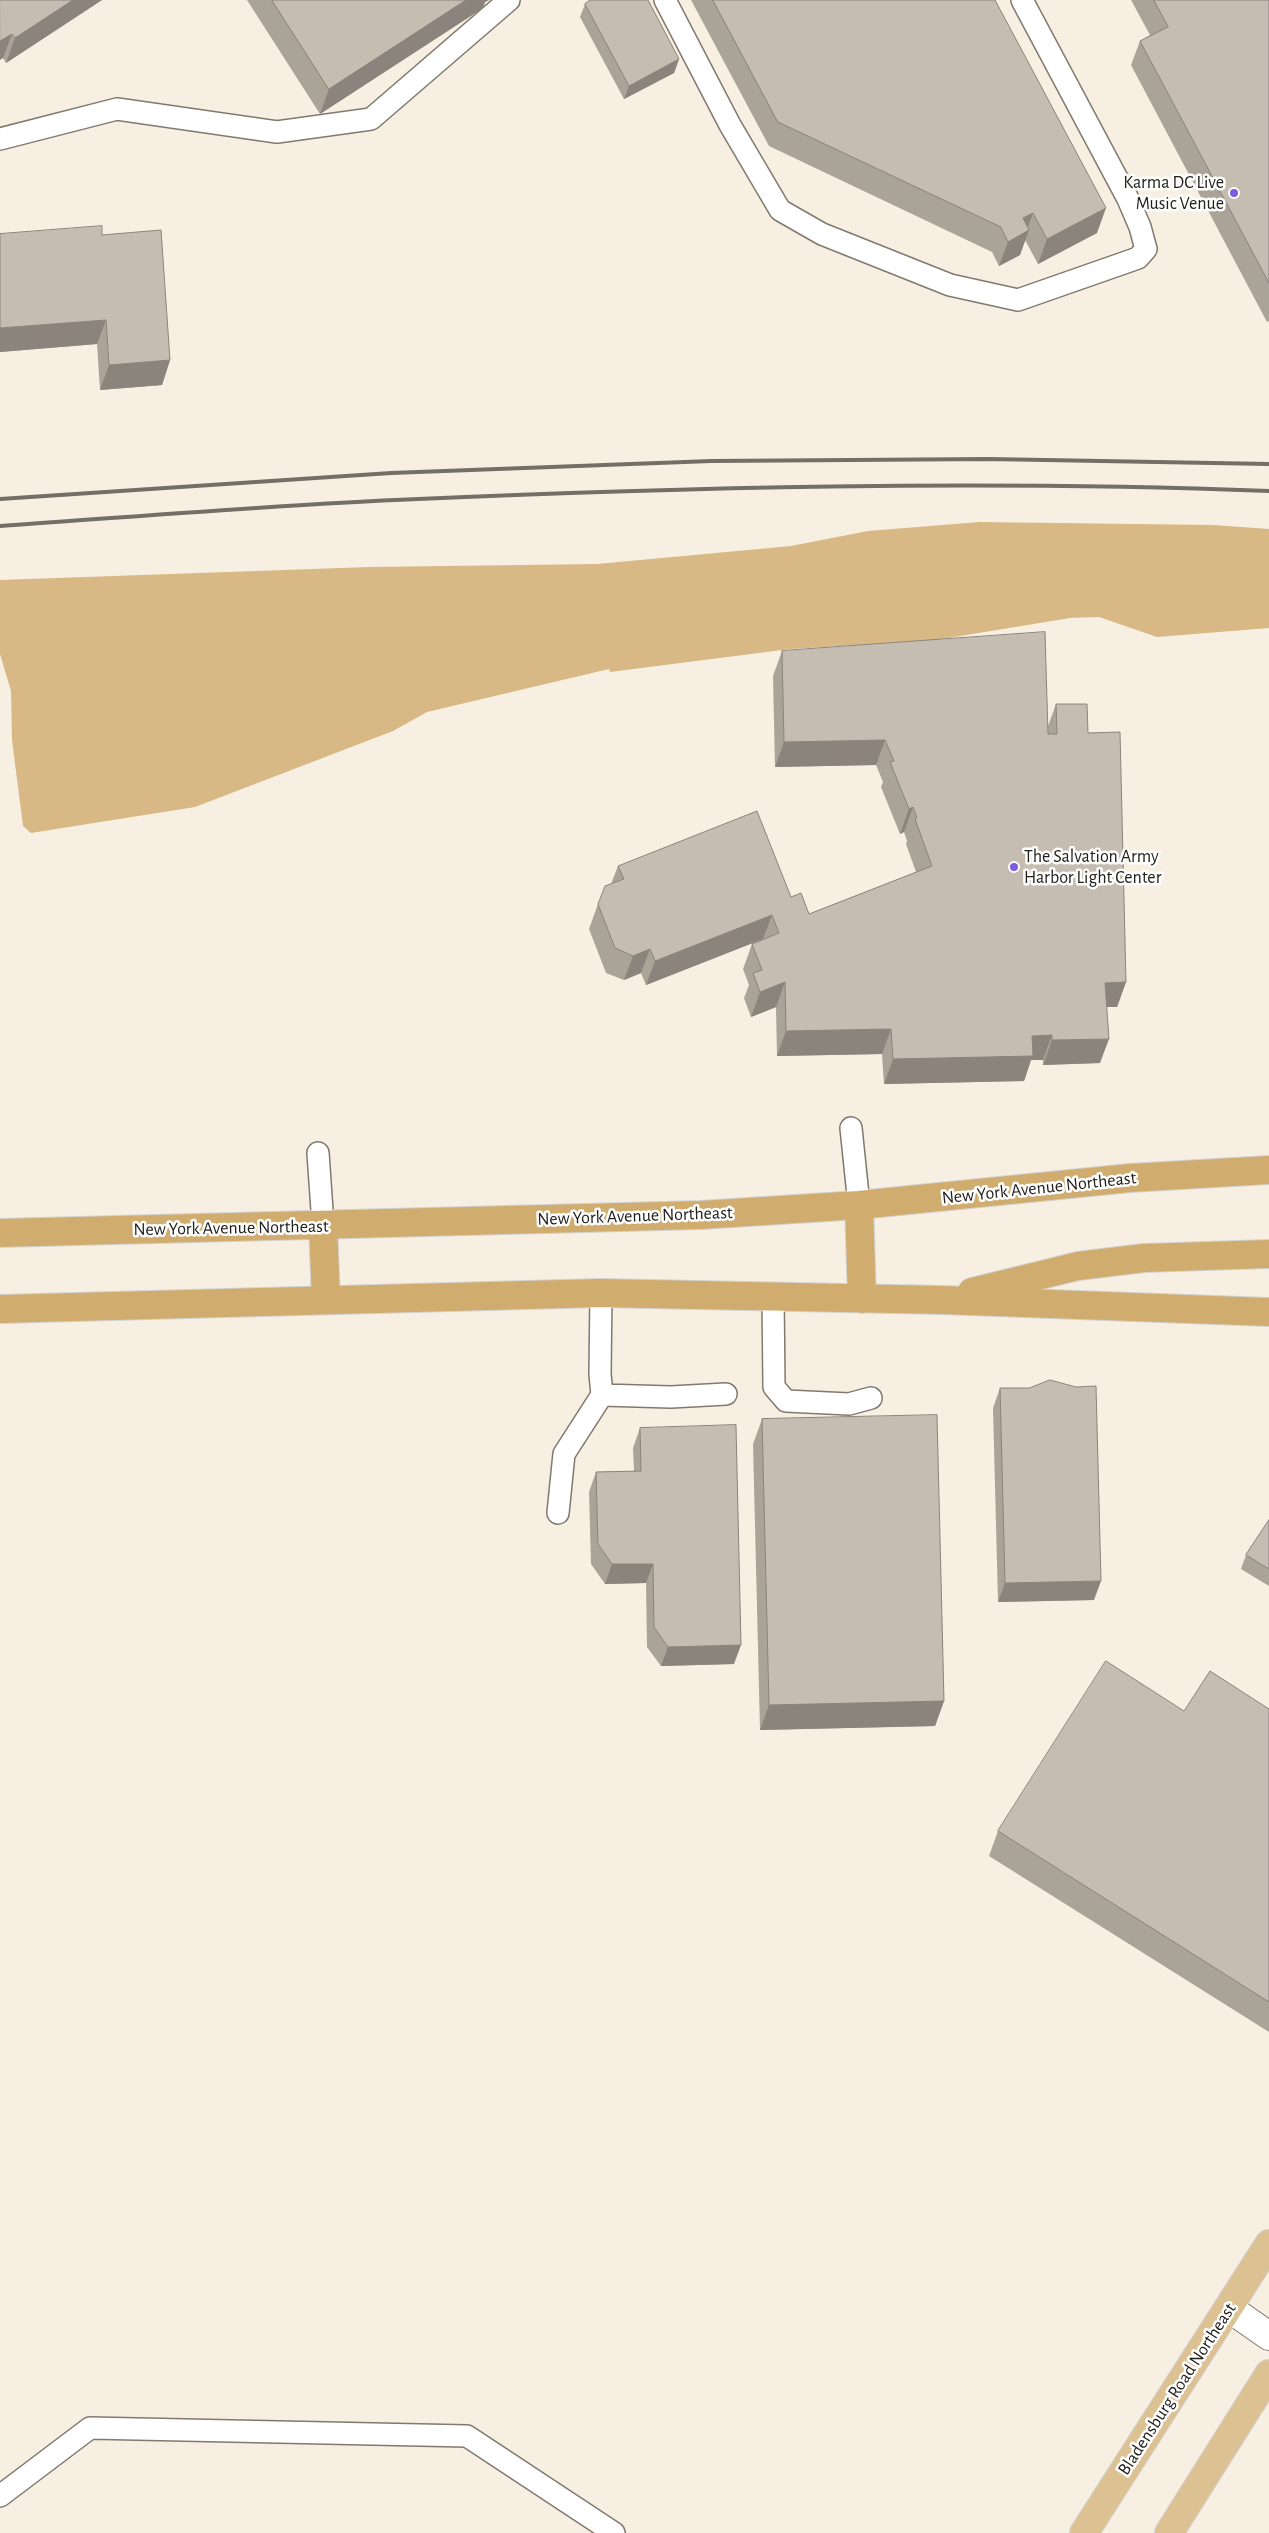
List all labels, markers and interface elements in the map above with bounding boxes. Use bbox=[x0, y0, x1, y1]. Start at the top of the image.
place label: Karma DC Live Music Venue bbox=[1123, 172, 1224, 214]
marker: Karma DC Live Music Venue bbox=[1228, 187, 1240, 199]
place label: The Salvation Army Harbor Light Center bbox=[1024, 846, 1161, 889]
marker: The Salvation Army Harbor Light Center bbox=[1008, 861, 1020, 873]
street label: New York Avenue Northeast bbox=[941, 1167, 1137, 1209]
street label: New York Avenue Northeast bbox=[537, 1202, 733, 1230]
street label: New York Avenue Northeast bbox=[133, 1215, 329, 1241]
street label: Bladensburg Road Northeast bbox=[1113, 2299, 1241, 2479]

